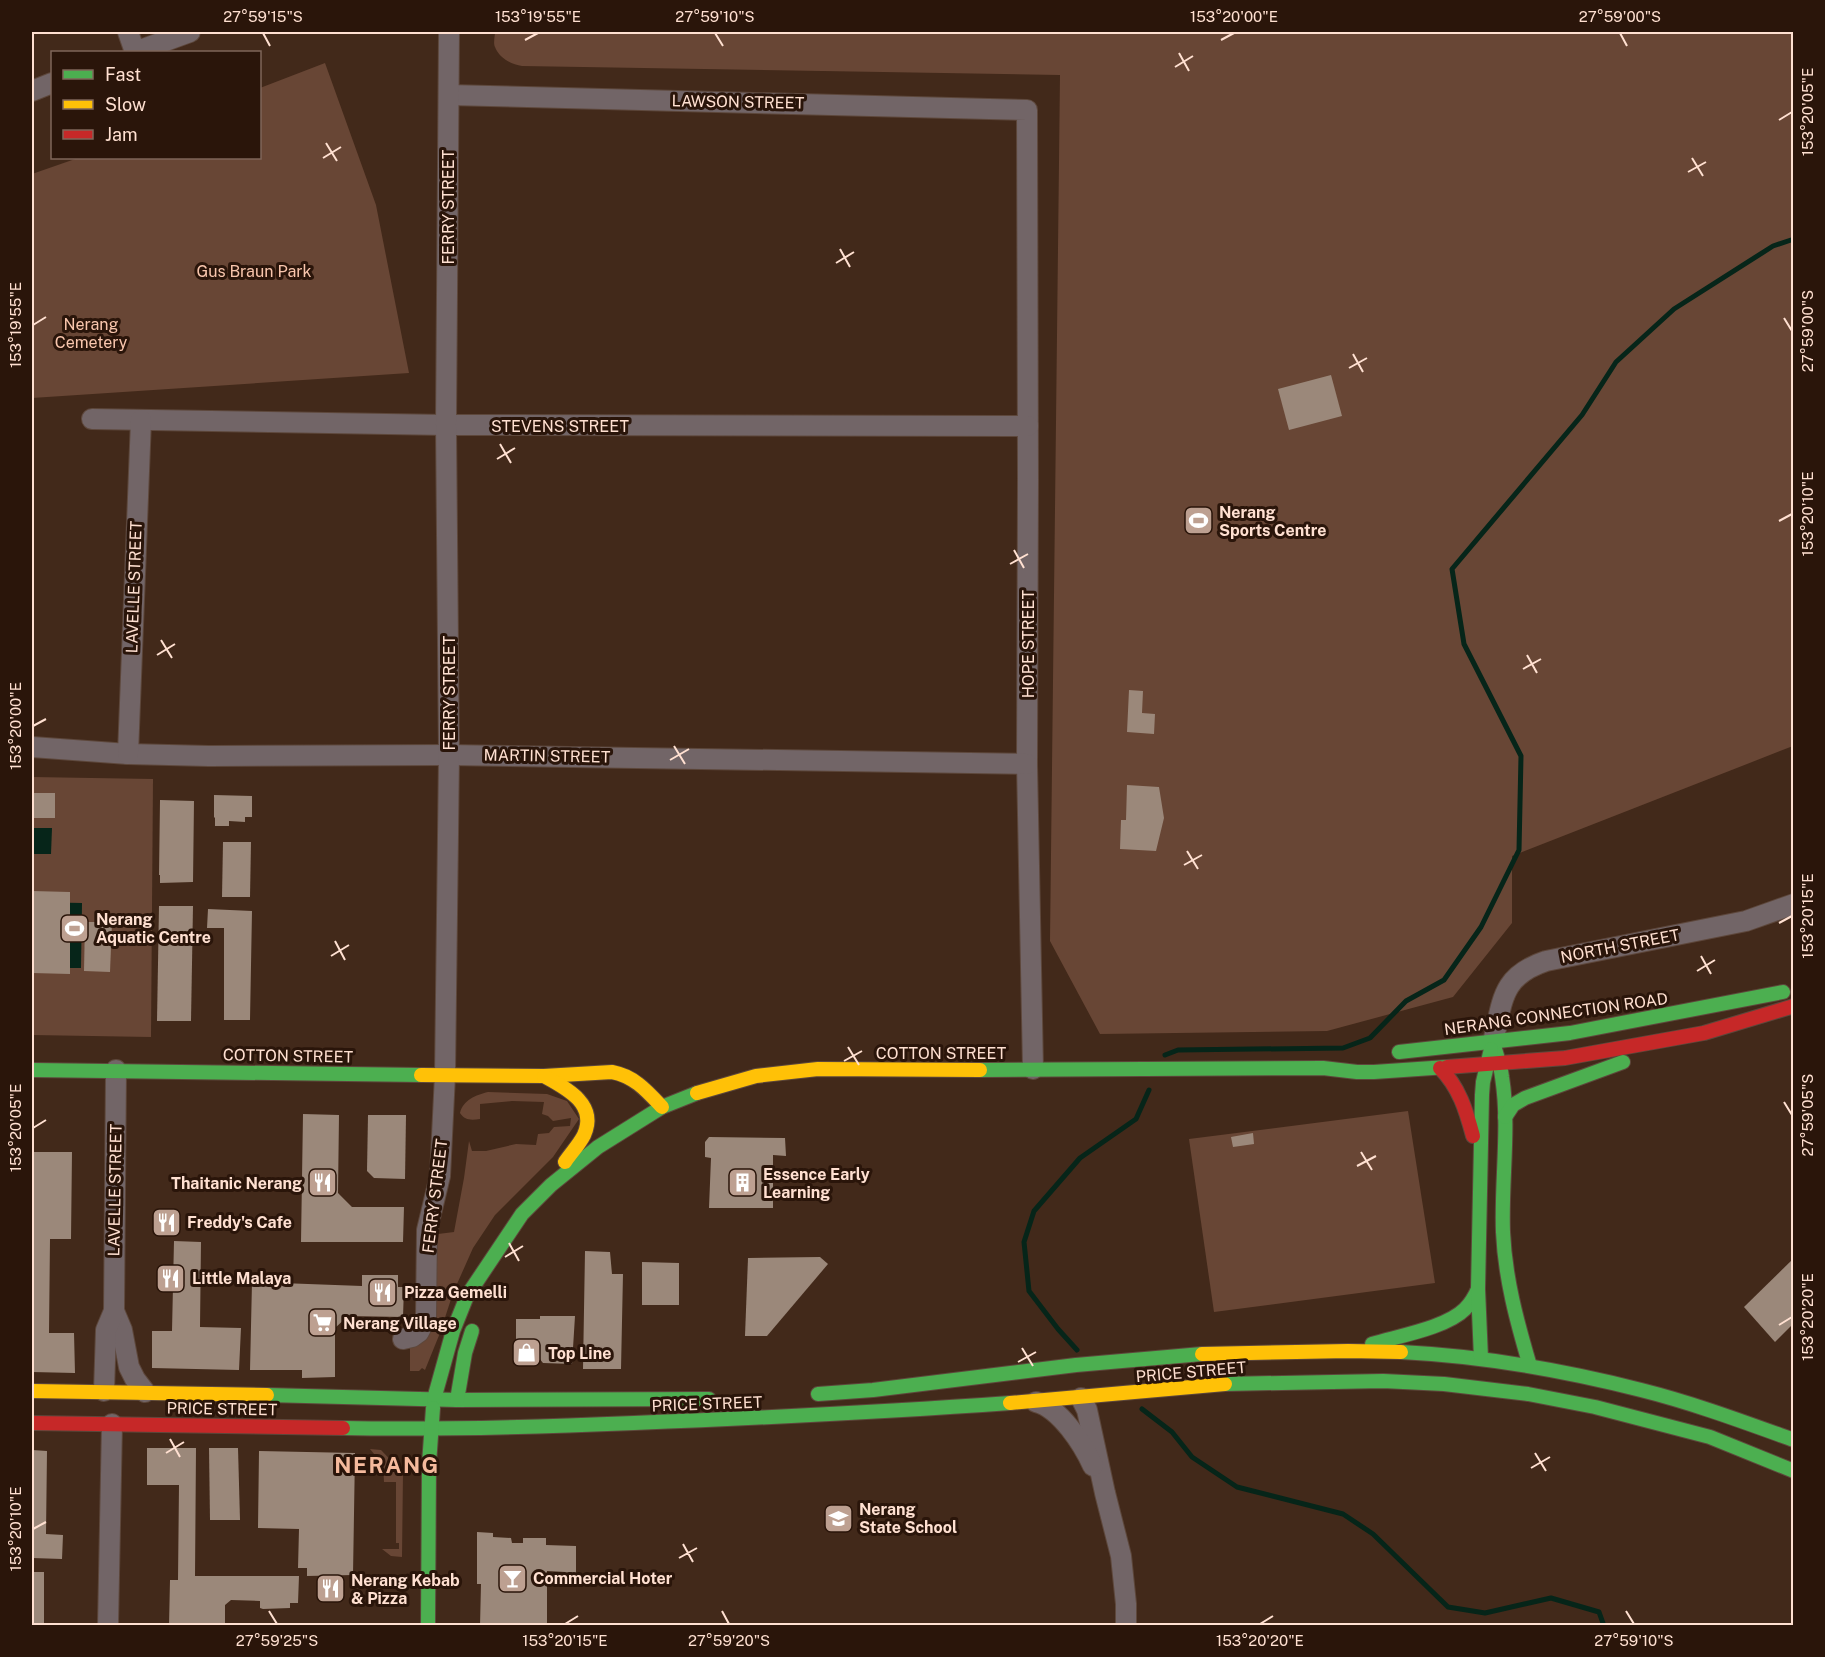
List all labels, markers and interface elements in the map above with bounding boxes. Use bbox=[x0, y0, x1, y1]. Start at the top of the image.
text: 27°59'15"S bbox=[223, 8, 303, 25]
text: 153°19'55"E bbox=[495, 8, 581, 25]
text: 27°59'10"S bbox=[675, 8, 755, 25]
text: 153°20'00"E bbox=[1190, 8, 1278, 25]
text: 27°59'00"S bbox=[1579, 8, 1661, 25]
legend bbox=[51, 51, 261, 159]
text: Fast bbox=[105, 64, 141, 85]
text: 153°20'05"E bbox=[1799, 68, 1816, 156]
street label: LAWSON STREET bbox=[671, 91, 805, 113]
text: Slow bbox=[105, 94, 146, 115]
text: Jam bbox=[105, 124, 138, 145]
street label: FERRY STREET bbox=[439, 149, 458, 264]
park label: Gus Braun Park bbox=[196, 262, 312, 281]
text: 153°19'55"E bbox=[7, 282, 24, 368]
text: 27°59'00"S bbox=[1799, 290, 1816, 372]
park label: Nerang Cemetery bbox=[55, 315, 128, 352]
street label: STEVENS STREET bbox=[491, 417, 629, 436]
text: 153°20'10"E bbox=[1799, 472, 1816, 556]
place label: Nerang Sports Centre bbox=[1219, 503, 1326, 540]
sports icon: Nerang Sports Centre bbox=[1182, 505, 1214, 537]
street label: LAVELLE STREET bbox=[122, 520, 146, 654]
street label: HOPE STREET bbox=[1019, 589, 1038, 698]
street label: FERRY STREET bbox=[440, 635, 459, 750]
text: 153°20'00"E bbox=[7, 682, 24, 770]
street label: MARTIN STREET bbox=[484, 745, 611, 767]
text: 153°20'15"E bbox=[1799, 873, 1816, 959]
place label: Nerang Aquatic Centre bbox=[96, 910, 211, 947]
sports icon: Nerang Aquatic Centre bbox=[59, 912, 91, 944]
street label: NORTH STREET bbox=[1559, 925, 1682, 967]
street label: NERANG CONNECTION ROAD bbox=[1443, 989, 1669, 1039]
street label: COTTON STREET bbox=[876, 1044, 1007, 1063]
street label: COTTON STREET bbox=[223, 1045, 354, 1067]
text: 27°59'05"S bbox=[1799, 1074, 1816, 1156]
text: 153°20'05"E bbox=[7, 1084, 24, 1172]
street label: LAVELLE STREET bbox=[104, 1123, 126, 1256]
street label: FERRY STREET bbox=[419, 1137, 451, 1254]
place label: Essence Early Learning bbox=[763, 1165, 870, 1202]
restaurant icon: Thaitanic Nerang bbox=[307, 1167, 339, 1199]
building icon: Essence Early Learning bbox=[726, 1167, 758, 1199]
place label: Thaitanic Nerang bbox=[171, 1174, 302, 1193]
restaurant icon: Freddy's Cafe bbox=[150, 1206, 182, 1238]
place label: Freddy's Cafe bbox=[187, 1213, 292, 1232]
restaurant icon: Little Malaya bbox=[155, 1262, 187, 1294]
place label: Little Malaya bbox=[192, 1269, 291, 1288]
text: 153°20'20"E bbox=[1799, 1273, 1816, 1361]
restaurant icon: Pizza Gemelli bbox=[367, 1276, 399, 1308]
place label: Pizza Gemelli bbox=[404, 1283, 507, 1302]
supermarket icon: Nerang Village bbox=[306, 1307, 338, 1339]
place label: Nerang Village bbox=[343, 1314, 457, 1333]
shop icon: Top Line bbox=[511, 1337, 543, 1369]
place label: Top Line bbox=[548, 1344, 611, 1363]
street label: PRICE STREET bbox=[1135, 1358, 1248, 1386]
street label: PRICE STREET bbox=[651, 1393, 763, 1415]
street label: PRICE STREET bbox=[166, 1399, 278, 1419]
district label: NERANG bbox=[334, 1452, 440, 1478]
text: 153°20'10"E bbox=[7, 1487, 24, 1571]
place label: Nerang State School bbox=[859, 1500, 957, 1537]
school or university icon: Nerang State School bbox=[822, 1502, 854, 1534]
bar icon: Commercial Hoter bbox=[496, 1562, 528, 1594]
place label: Commercial Hoter bbox=[533, 1569, 673, 1588]
place label: Nerang Kebab & Pizza bbox=[351, 1571, 460, 1608]
restaurant icon: Nerang Kebab & Pizza bbox=[314, 1573, 346, 1605]
text: 27°59'25"S bbox=[236, 1632, 318, 1649]
text: 153°20'15"E bbox=[522, 1632, 608, 1649]
text: 27°59'20"S bbox=[688, 1632, 770, 1649]
text: 153°20'20"E bbox=[1216, 1632, 1304, 1649]
text: 27°59'10"S bbox=[1594, 1632, 1674, 1649]

